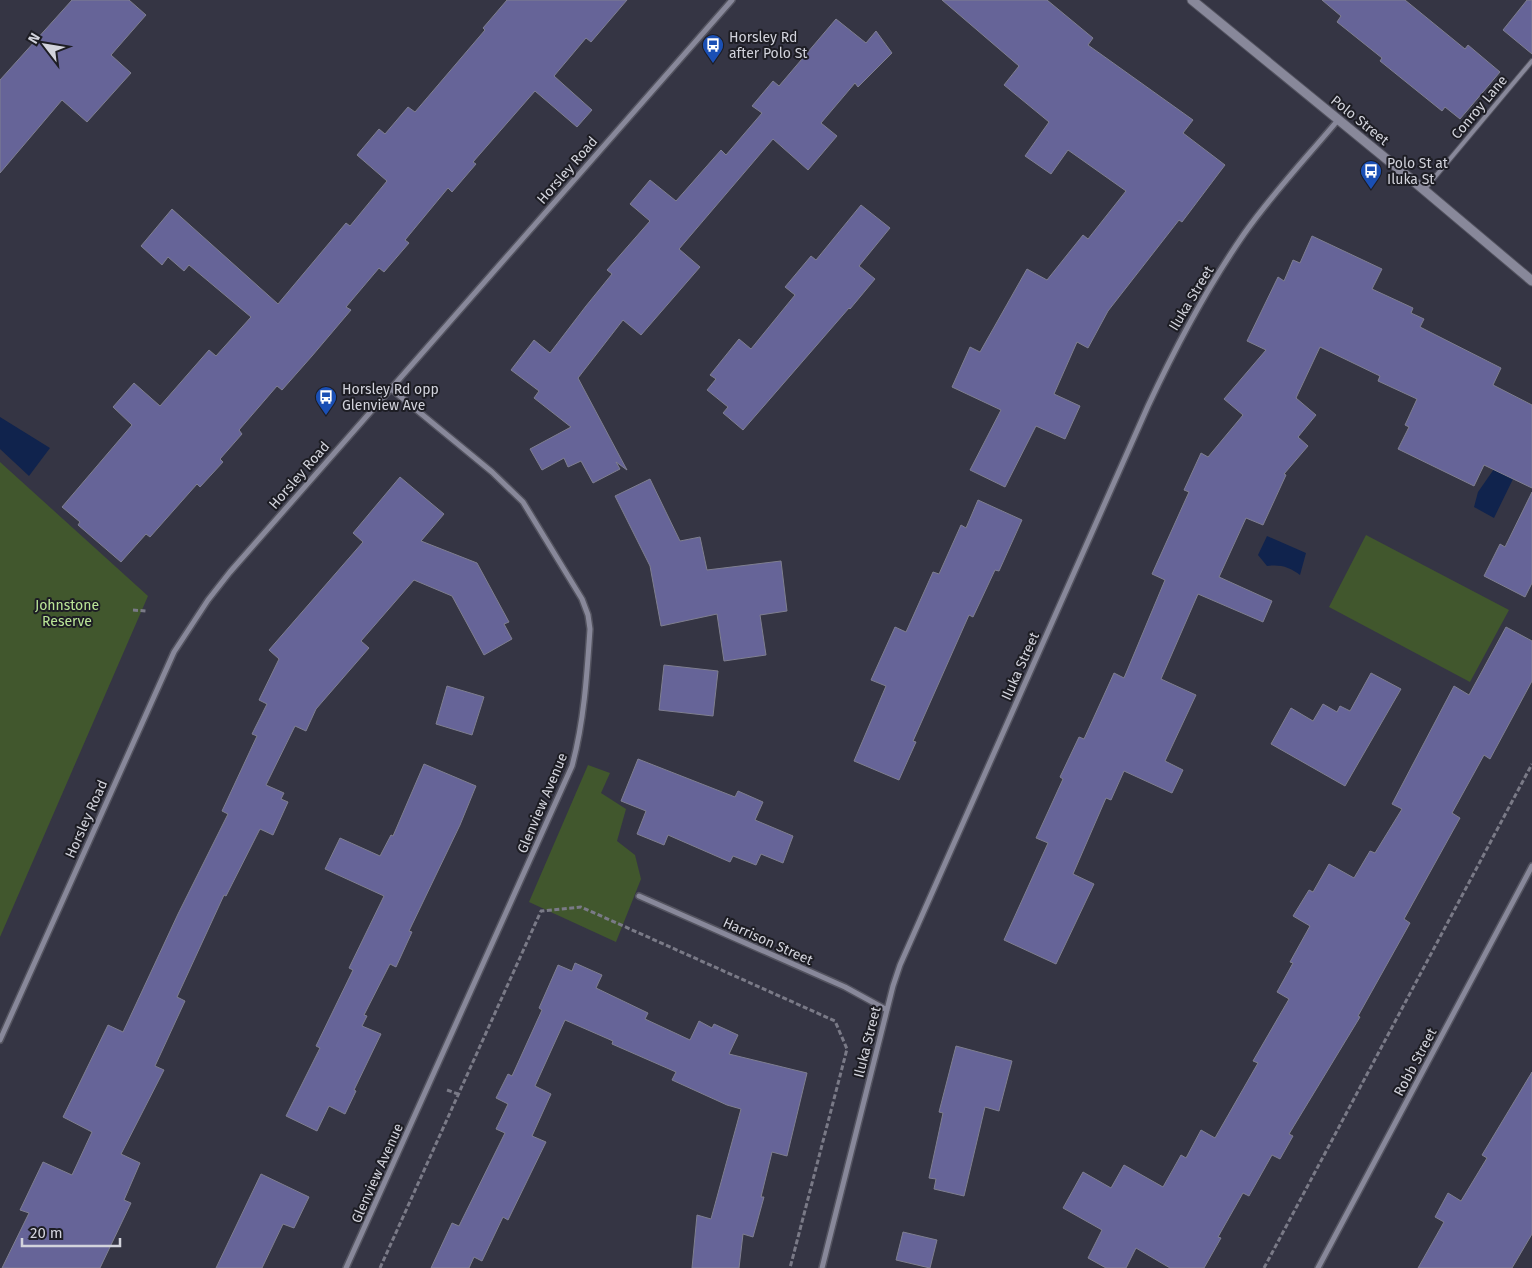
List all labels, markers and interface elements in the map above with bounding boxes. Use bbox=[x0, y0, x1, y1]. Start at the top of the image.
north arrow bbox=[20, 20, 70, 70]
place label: Horsley Rd after Polo St bbox=[729, 29, 808, 62]
text: N bbox=[25, 30, 44, 47]
bus stop icon: Horsley Rd after Polo St bbox=[701, 33, 725, 64]
street label: Conroy Lane bbox=[1448, 72, 1511, 143]
street label: Polo Street bbox=[1327, 92, 1393, 150]
street label: Horsley Road bbox=[533, 133, 601, 208]
place label: Polo St at Iluka St bbox=[1387, 155, 1449, 188]
bus stop icon: Polo St at Iluka St bbox=[1359, 159, 1383, 190]
street label: Iluka Street bbox=[1165, 262, 1218, 334]
place label: Horsley Rd opp Glenview Ave bbox=[342, 381, 439, 414]
bus stop icon: Horsley Rd opp Glenview Ave bbox=[314, 385, 338, 416]
street label: Horsley Road bbox=[265, 438, 333, 513]
park label: Johnstone Reserve bbox=[35, 597, 99, 630]
street label: Iluka Street bbox=[998, 629, 1043, 703]
street label: Glenview Avenue bbox=[514, 750, 571, 856]
street label: Horsley Road bbox=[62, 777, 111, 861]
street label: Harrison Street bbox=[720, 914, 816, 969]
street label: Iluka Street bbox=[850, 1004, 885, 1079]
street label: Robb Street bbox=[1390, 1024, 1441, 1099]
street label: Glenview Avenue bbox=[348, 1121, 407, 1226]
scale bar bbox=[22, 1216, 120, 1248]
text: 20 m bbox=[30, 1224, 63, 1242]

